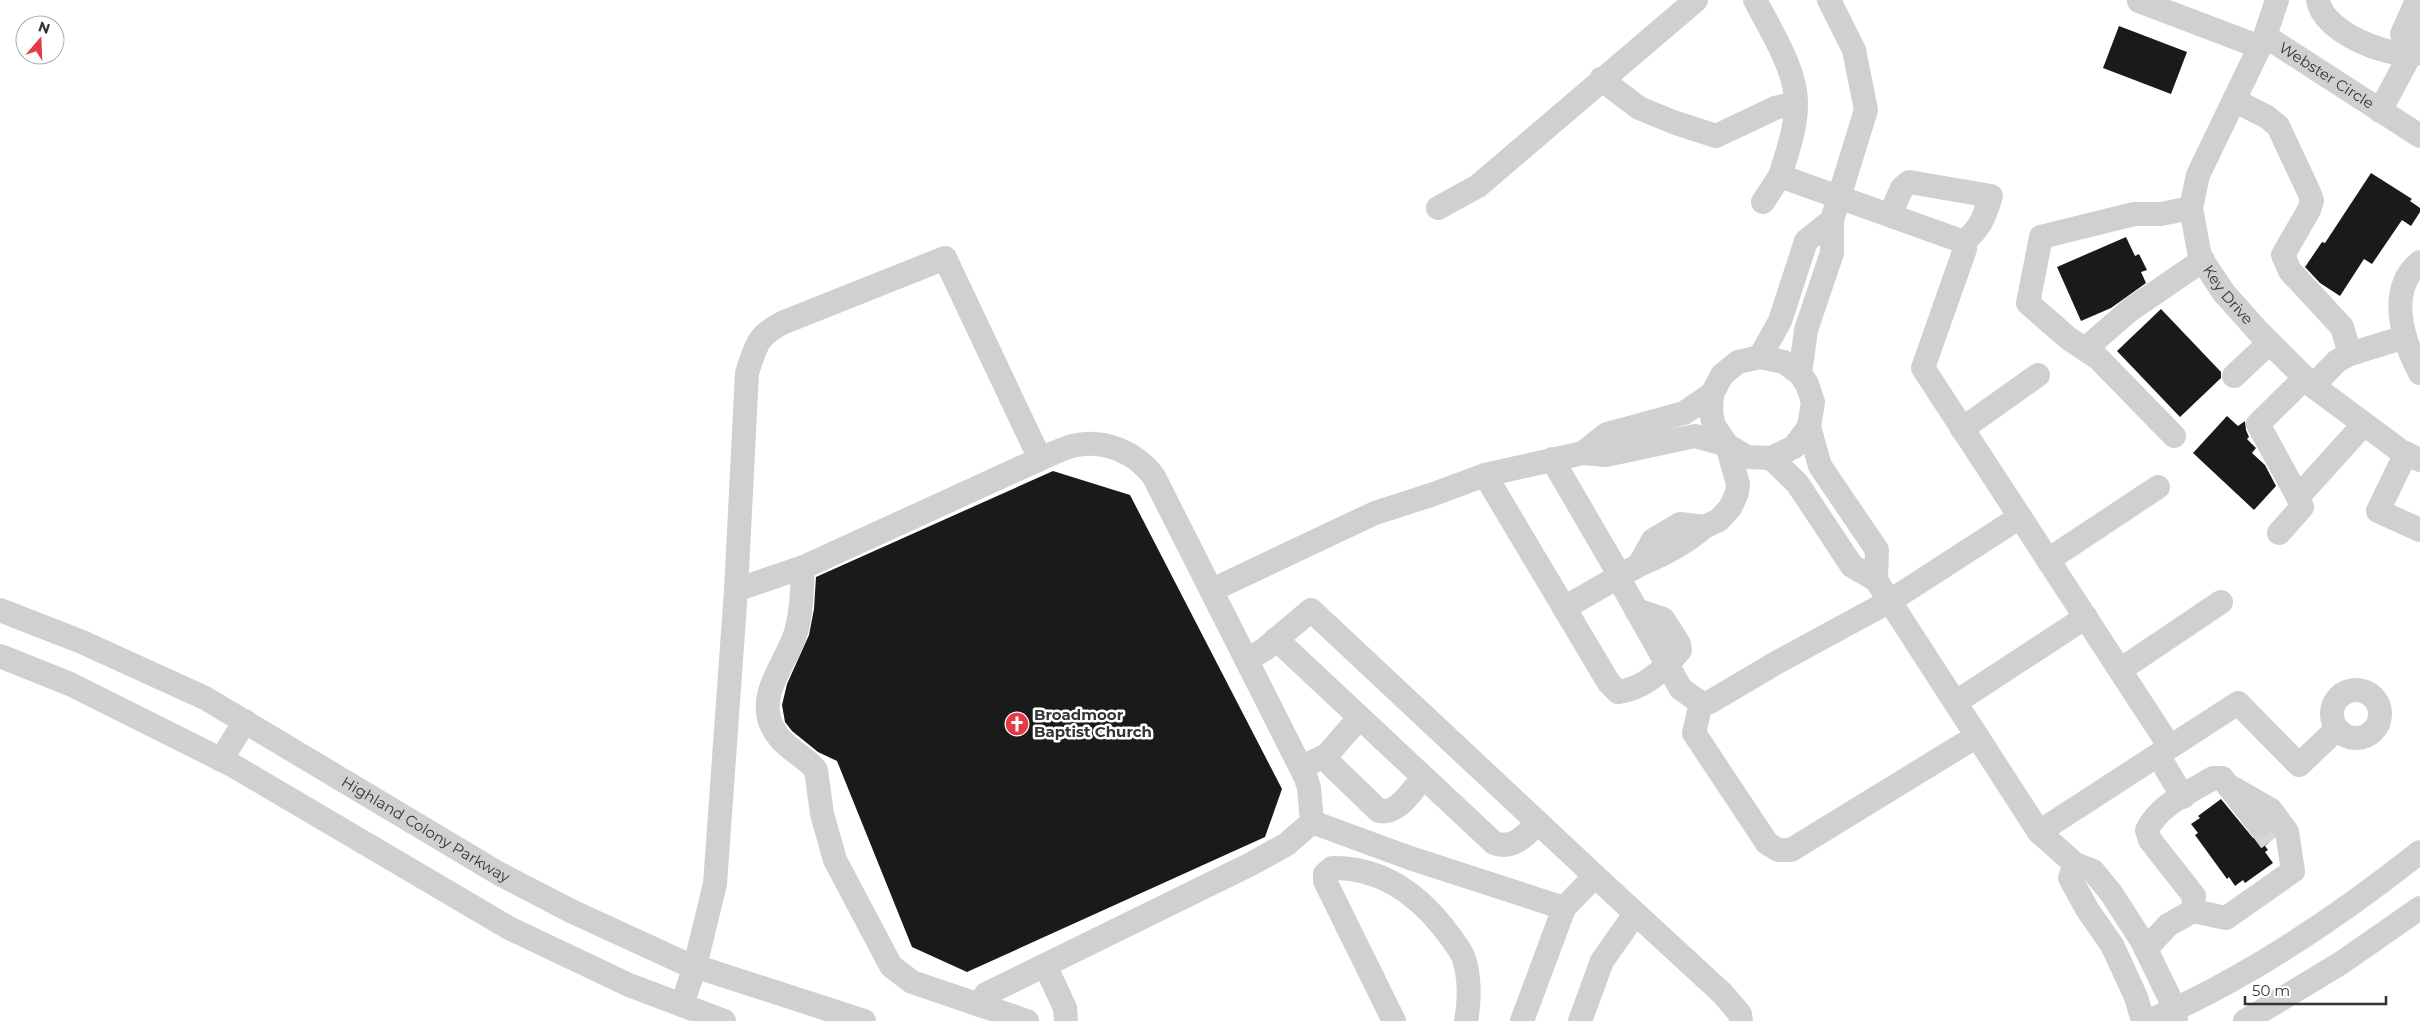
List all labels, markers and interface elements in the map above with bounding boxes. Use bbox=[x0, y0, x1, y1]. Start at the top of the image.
north arrow bbox=[15, 15, 65, 65]
text: N bbox=[36, 17, 53, 38]
street label: Webster Circle bbox=[2276, 38, 2378, 113]
street label: Key Drive bbox=[2199, 261, 2258, 328]
place label: Broadmoor Baptist Church bbox=[1034, 705, 1152, 741]
church icon: Broadmoor Baptist Church bbox=[1004, 711, 1030, 737]
street label: Highland Colony Parkway bbox=[338, 772, 514, 887]
scale bar bbox=[2245, 974, 2386, 1006]
text: 50 m bbox=[2252, 981, 2290, 1000]

